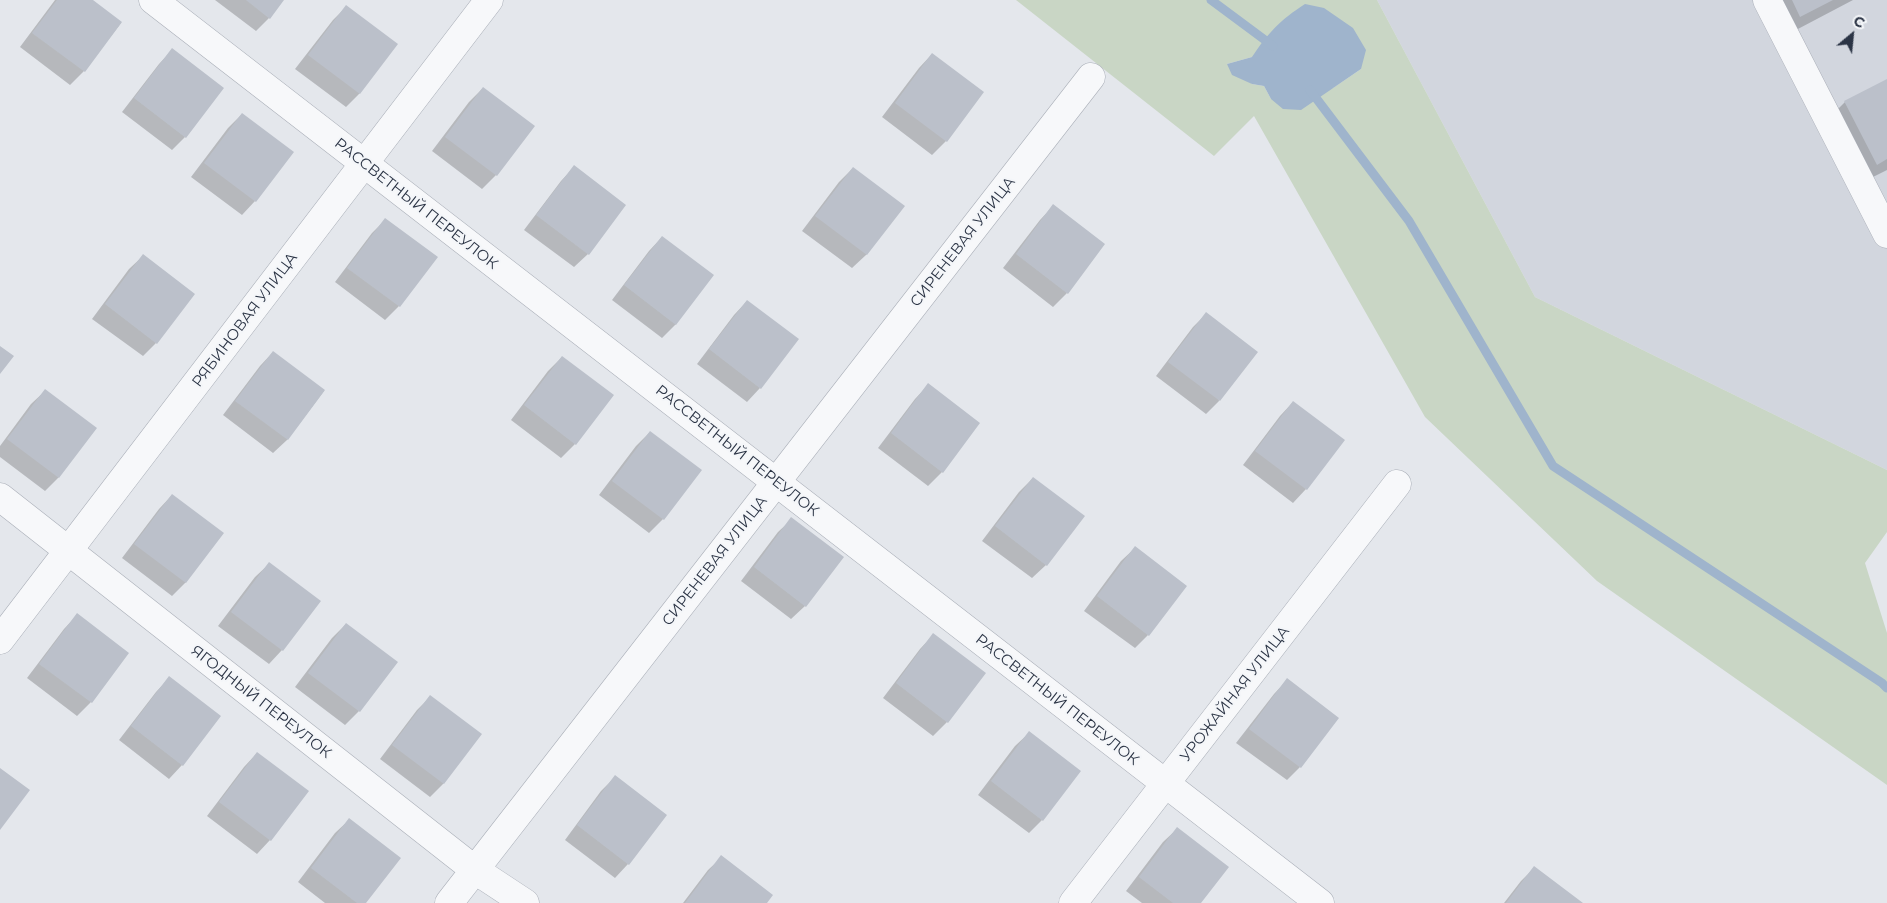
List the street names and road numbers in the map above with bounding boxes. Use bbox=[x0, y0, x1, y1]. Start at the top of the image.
street label: РАССВЕТНЫЙ ПЕРЕУЛОК bbox=[331, 135, 501, 273]
street label: СИРЕНЕВАЯ УЛИЦА bbox=[907, 173, 1019, 311]
street label: РЯБИНОВАЯ УЛИЦА bbox=[189, 249, 301, 391]
street label: РАССВЕТНЫЙ ПЕРЕУЛОК bbox=[652, 382, 822, 520]
street label: СИРЕНЕВАЯ УЛИЦА bbox=[659, 492, 771, 630]
street label: УРОЖАЙНАЯ УЛИЦА bbox=[1177, 623, 1293, 765]
street label: РАССВЕТНЫЙ ПЕРЕУЛОК bbox=[972, 631, 1142, 769]
street label: ЯГОДНЫЙ ПЕРЕУЛОК bbox=[187, 642, 335, 762]

